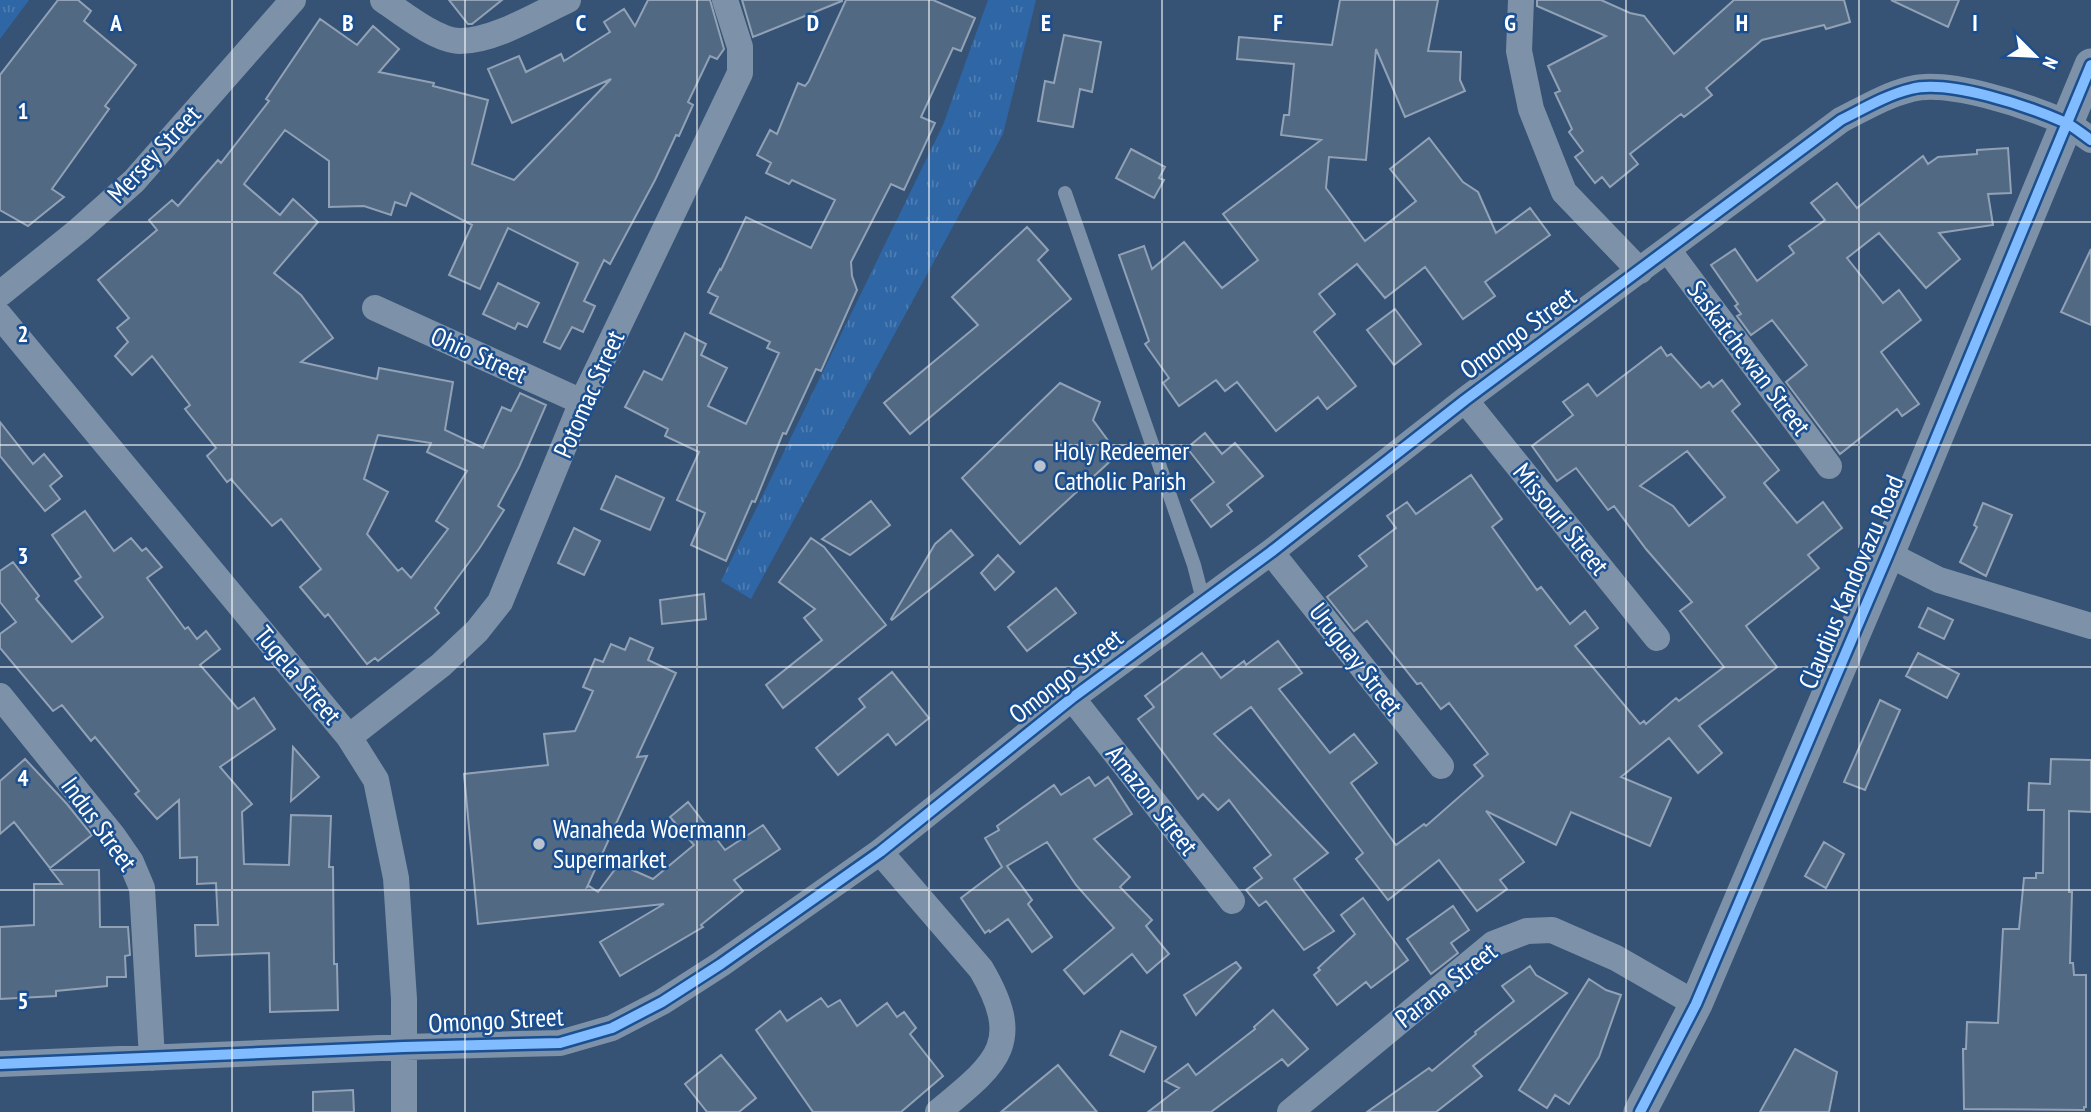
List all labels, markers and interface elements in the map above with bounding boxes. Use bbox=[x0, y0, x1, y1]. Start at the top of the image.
text: A bbox=[109, 8, 122, 37]
text: B bbox=[342, 8, 354, 37]
text: C bbox=[576, 8, 587, 37]
text: D bbox=[807, 8, 819, 37]
text: E bbox=[1041, 8, 1051, 37]
text: F bbox=[1273, 8, 1283, 37]
text: G bbox=[1504, 8, 1516, 37]
text: H bbox=[1736, 8, 1748, 37]
text: I bbox=[1972, 8, 1978, 37]
north arrow bbox=[2000, 21, 2070, 91]
text: N bbox=[2037, 53, 2064, 72]
text: 1 bbox=[18, 96, 29, 125]
street label: Mersey Street bbox=[100, 98, 207, 209]
street label: Saskatchewan Street bbox=[1680, 274, 1818, 442]
street label: Omongo Street bbox=[1453, 279, 1582, 386]
text: 2 bbox=[18, 319, 29, 348]
street label: Ohio Street bbox=[426, 319, 532, 390]
street label: Potomac Street bbox=[546, 325, 631, 463]
place label: Holy Redeemer Catholic Parish bbox=[1054, 434, 1189, 497]
street label: Missouri Street bbox=[1506, 456, 1617, 581]
marker: Holy Redeemer Catholic Parish bbox=[1032, 458, 1048, 474]
street label: Claudius Kandovazu Road bbox=[1791, 470, 1911, 694]
text: 3 bbox=[18, 541, 29, 570]
street label: Uruguay Street bbox=[1302, 596, 1410, 721]
street label: Tugela Street bbox=[248, 619, 349, 731]
street label: Omongo Street bbox=[1002, 621, 1129, 730]
street label: Amazon Street bbox=[1099, 738, 1206, 861]
text: 4 bbox=[18, 763, 29, 792]
street label: Indus Street bbox=[54, 770, 145, 877]
place label: Wanaheda Woermann Supermarket bbox=[553, 812, 747, 875]
marker: Wanaheda Woermann Supermarket bbox=[531, 836, 547, 852]
street label: Parana Street bbox=[1388, 935, 1503, 1035]
text: 5 bbox=[18, 986, 29, 1015]
street label: Omongo Street bbox=[427, 999, 565, 1040]

